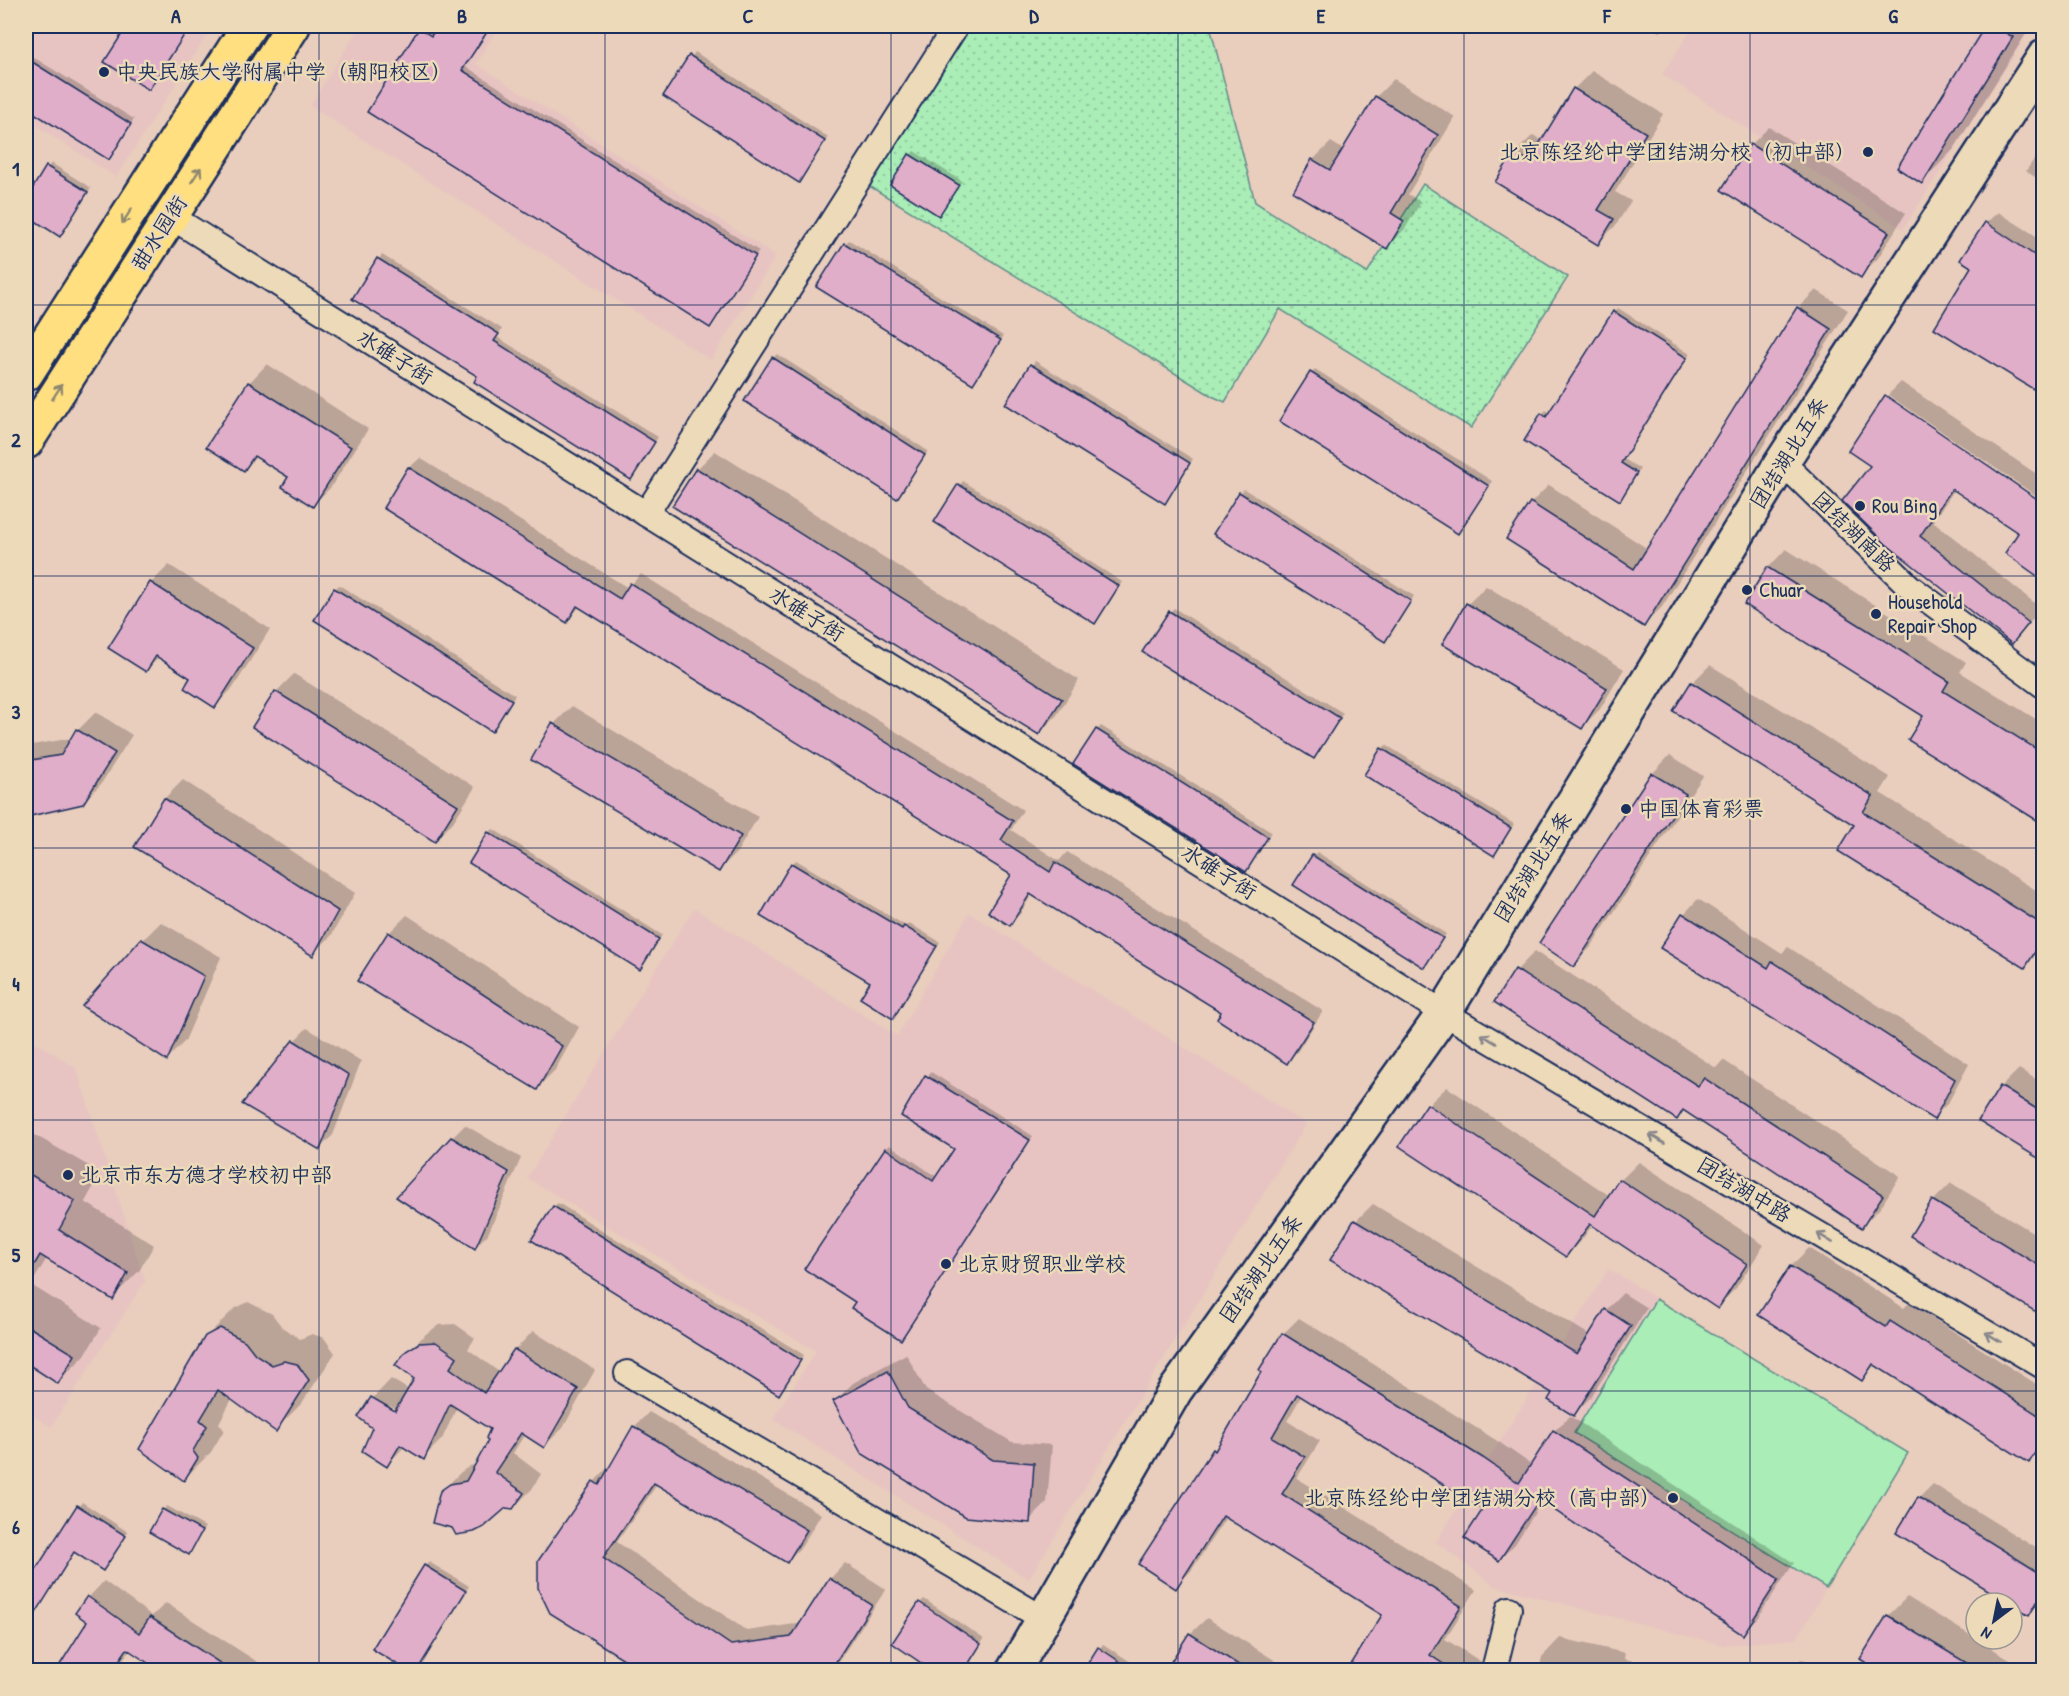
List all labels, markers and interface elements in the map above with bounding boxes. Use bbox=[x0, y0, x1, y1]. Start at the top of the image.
text: A bbox=[171, 2, 181, 29]
text: B bbox=[457, 2, 467, 29]
text: C bbox=[743, 2, 754, 29]
text: D bbox=[1029, 2, 1039, 29]
text: E bbox=[1317, 2, 1326, 29]
text: F bbox=[1602, 2, 1612, 29]
text: G bbox=[1888, 2, 1898, 29]
place label: 中央民族大学附属中学（朝阳校区） bbox=[116, 57, 452, 86]
marker: 中央民族大学附属中学（朝阳校区） bbox=[97, 65, 111, 79]
place label: 北京陈经纶中学团结湖分校（初中部） bbox=[1499, 137, 1856, 166]
marker: 北京陈经纶中学团结湖分校（初中部） bbox=[1861, 145, 1875, 159]
text: 1 bbox=[12, 155, 20, 182]
one-way arrow bbox=[190, 167, 202, 184]
street label: 甜水园街 bbox=[124, 190, 194, 276]
one-way arrow bbox=[120, 207, 132, 224]
street label: 水碓子街 bbox=[352, 322, 439, 391]
one-way arrow bbox=[51, 385, 63, 401]
street label: 团结湖北五条 bbox=[1743, 392, 1834, 514]
text: 2 bbox=[11, 426, 21, 453]
street label: 团结湖南路 bbox=[1807, 485, 1902, 579]
place label: Rou Bing bbox=[1872, 491, 1937, 520]
marker: Rou Bing bbox=[1853, 499, 1867, 513]
place label: Chuar bbox=[1759, 575, 1804, 604]
street label: 水碓子街 bbox=[764, 579, 851, 648]
marker: Chuar bbox=[1740, 583, 1754, 597]
place label: Household Repair Shop bbox=[1888, 587, 1977, 640]
marker: Household Repair Shop bbox=[1869, 607, 1883, 621]
text: 3 bbox=[12, 698, 21, 725]
place label: 中国体育彩票 bbox=[1638, 794, 1764, 823]
marker: 中国体育彩票 bbox=[1619, 802, 1633, 816]
street label: 团结湖北五条 bbox=[1487, 806, 1578, 928]
street label: 水碓子街 bbox=[1176, 837, 1263, 906]
text: 4 bbox=[12, 970, 20, 997]
one-way arrow bbox=[1481, 1033, 1498, 1045]
one-way arrow bbox=[1649, 1132, 1666, 1144]
street label: 团结湖中路 bbox=[1692, 1150, 1797, 1229]
place label: 北京市东方德才学校初中部 bbox=[80, 1160, 332, 1189]
marker: 北京市东方德才学校初中部 bbox=[61, 1168, 75, 1182]
street label: 团结湖北五条 bbox=[1213, 1209, 1309, 1329]
one-way arrow bbox=[1817, 1232, 1834, 1244]
text: 5 bbox=[12, 1241, 21, 1268]
place label: 北京财贸职业学校 bbox=[958, 1249, 1126, 1278]
marker: 北京财贸职业学校 bbox=[939, 1257, 953, 1271]
one-way arrow bbox=[1985, 1331, 2002, 1343]
place label: 北京陈经纶中学团结湖分校（高中部） bbox=[1304, 1483, 1661, 1512]
marker: 北京陈经纶中学团结湖分校（高中部） bbox=[1666, 1491, 1680, 1505]
text: 6 bbox=[12, 1513, 20, 1540]
north arrow bbox=[1964, 1591, 2024, 1651]
text: N bbox=[1976, 1622, 1995, 1645]

